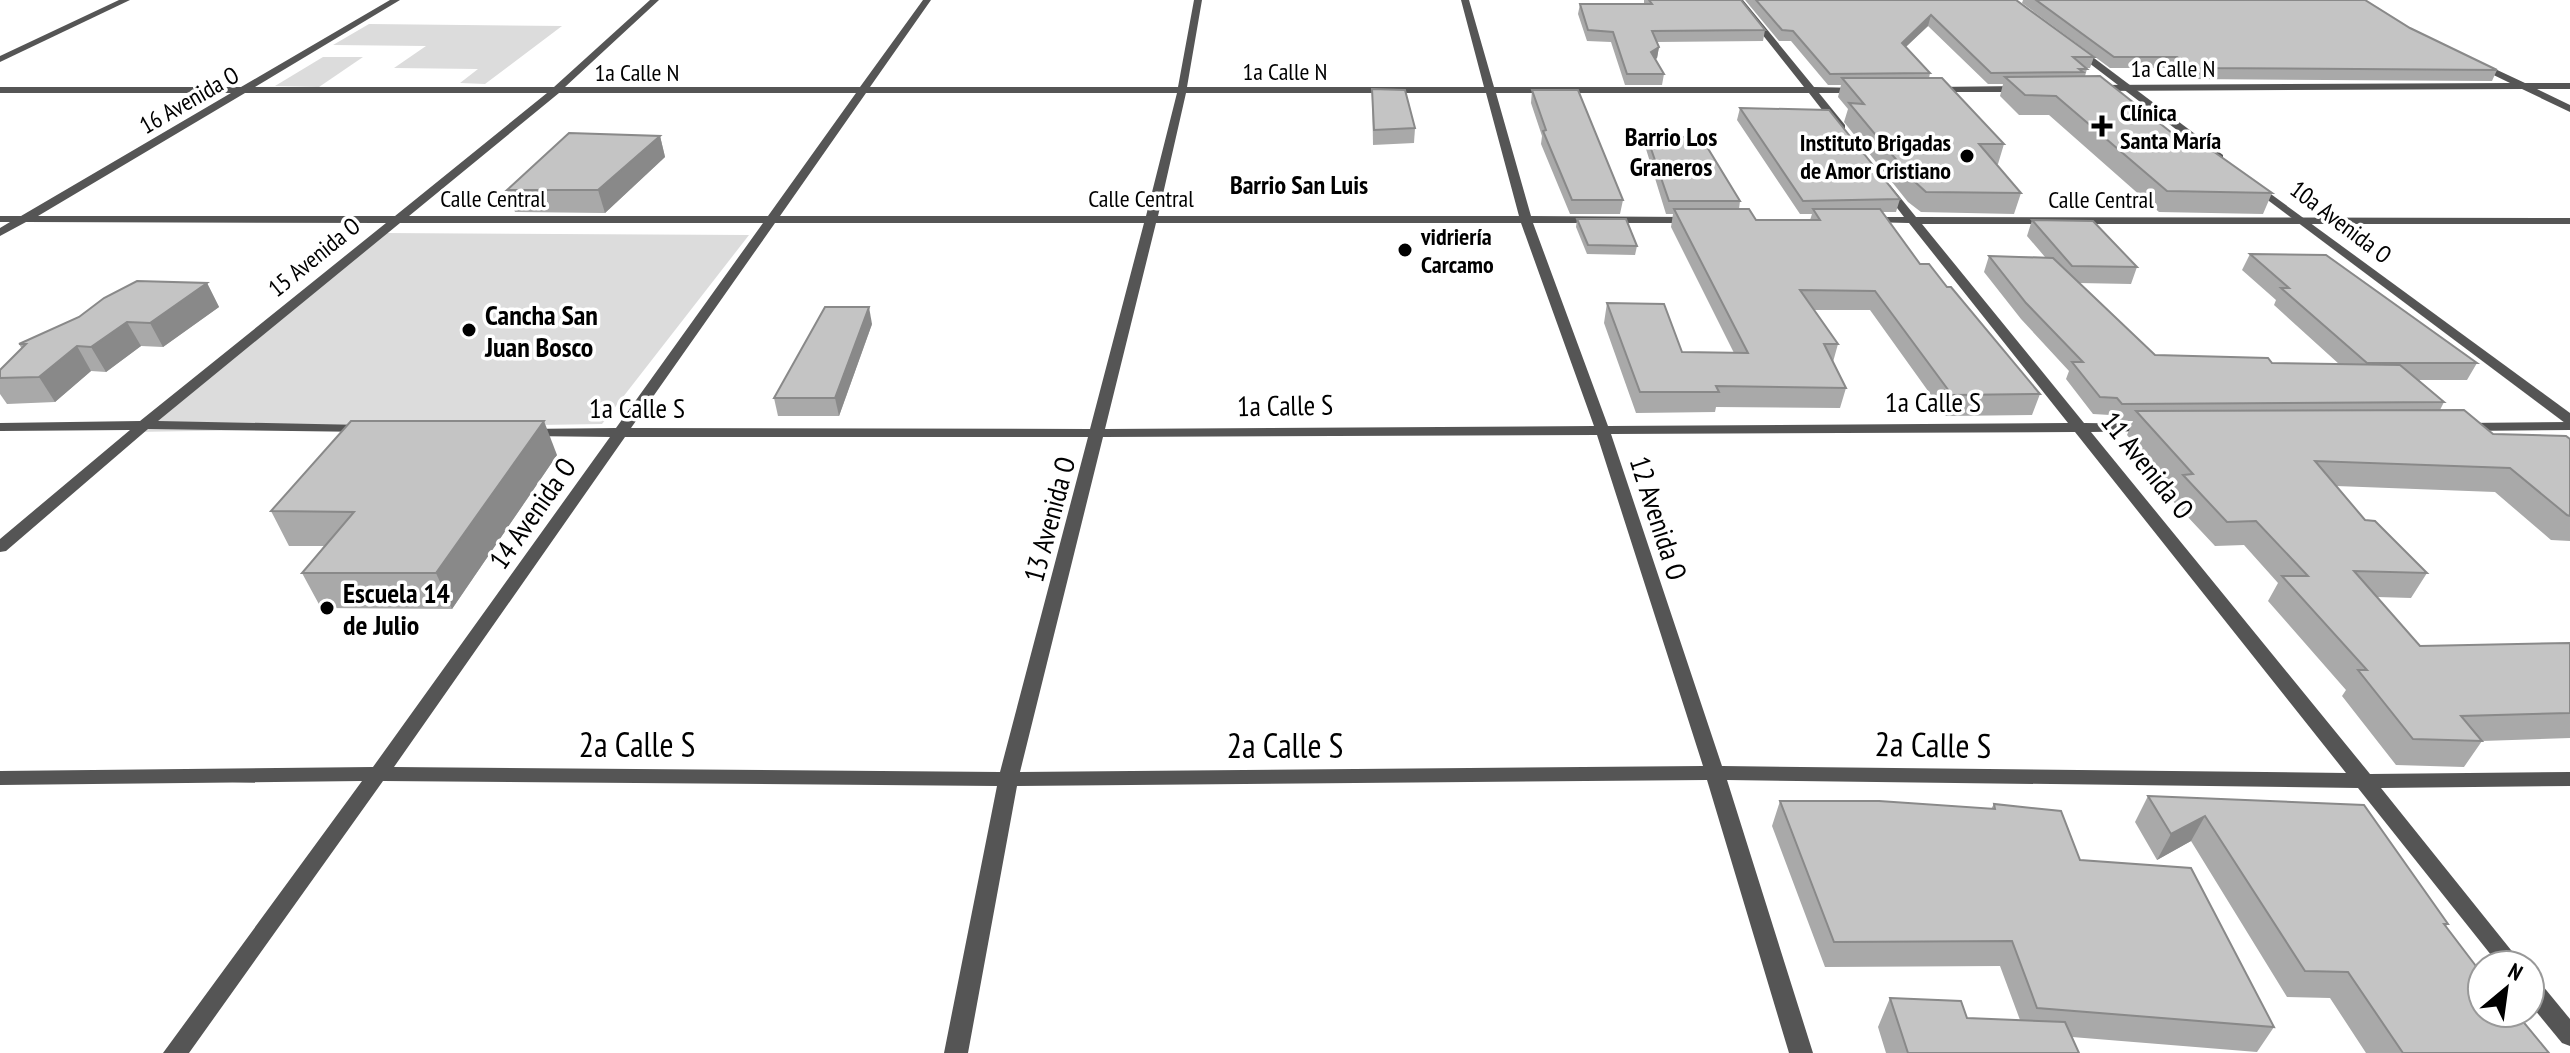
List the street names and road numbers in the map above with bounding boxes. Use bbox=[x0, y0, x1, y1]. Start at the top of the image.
street label: 1a Calle N bbox=[2131, 53, 2215, 84]
street label: 1a Calle N bbox=[1243, 56, 1327, 87]
street label: 1a Calle N bbox=[595, 57, 679, 88]
street label: 16 Avenida O bbox=[134, 59, 244, 141]
street label: 10a Avenida O bbox=[2284, 174, 2398, 270]
street label: Calle Central bbox=[440, 183, 546, 214]
street label: Calle Central bbox=[1088, 183, 1194, 214]
street label: Calle Central bbox=[2048, 184, 2154, 215]
street label: 15 Avenida O bbox=[262, 210, 366, 304]
street label: 1a Calle S bbox=[1885, 383, 1981, 420]
street label: 1a Calle S bbox=[1237, 386, 1333, 424]
street label: 1a Calle S bbox=[589, 389, 685, 426]
street label: 11 Avenida O bbox=[2093, 404, 2203, 526]
street label: 14 Avenida O bbox=[480, 450, 584, 576]
street label: 12 Avenida O bbox=[1622, 451, 1696, 585]
street label: 13 Avenida O bbox=[1015, 452, 1083, 586]
street label: 2a Calle S bbox=[1874, 721, 1992, 767]
street label: 2a Calle S bbox=[579, 722, 695, 766]
street label: 2a Calle S bbox=[1227, 723, 1343, 767]

